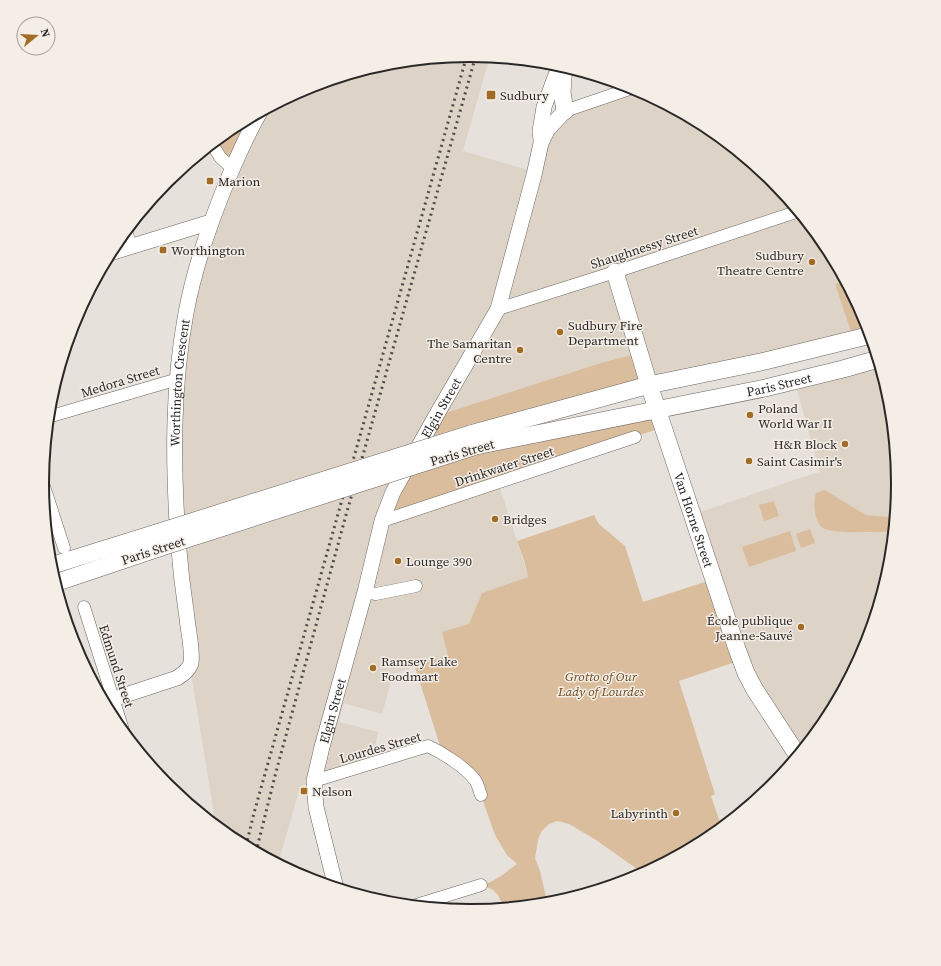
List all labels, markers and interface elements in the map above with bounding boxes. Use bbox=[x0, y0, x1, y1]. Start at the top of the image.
north arrow bbox=[16, 16, 56, 56]
text: N bbox=[37, 27, 53, 39]
place label: Sudbury bbox=[500, 87, 549, 104]
marker: Sudbury bbox=[485, 89, 497, 101]
place label: Marion bbox=[218, 173, 261, 190]
marker: Marion bbox=[205, 176, 215, 186]
street label: Shaughnessy Street bbox=[588, 222, 701, 273]
place label: Worthington bbox=[171, 242, 245, 259]
marker: Worthington bbox=[158, 245, 168, 255]
place label: Sudbury Theatre Centre bbox=[717, 247, 804, 279]
marker: Sudbury Theatre Centre bbox=[807, 257, 817, 267]
street label: Worthington Crescent bbox=[167, 317, 194, 447]
place label: Sudbury Fire Department bbox=[568, 317, 643, 349]
marker: Sudbury Fire Department bbox=[555, 327, 565, 337]
place label: The Samaritan Centre bbox=[427, 335, 512, 367]
marker: The Samaritan Centre bbox=[515, 345, 525, 355]
street label: Medora Street bbox=[79, 361, 162, 401]
street label: Paris Street bbox=[745, 369, 814, 401]
street label: Elgin Street bbox=[417, 374, 465, 441]
place label: Poland World War II bbox=[758, 400, 832, 432]
marker: Poland World War II bbox=[745, 410, 755, 420]
street label: Paris Street bbox=[428, 435, 497, 470]
place label: H&R Block bbox=[774, 436, 838, 453]
marker: H&R Block bbox=[840, 439, 850, 449]
street label: Drinkwater Street bbox=[453, 442, 556, 490]
place label: Saint Casimir's bbox=[757, 453, 843, 470]
marker: Saint Casimir's bbox=[744, 456, 754, 466]
street label: Van Horne Street bbox=[670, 470, 717, 570]
place label: Bridges bbox=[503, 511, 547, 528]
marker: Bridges bbox=[490, 514, 500, 524]
street label: Paris Street bbox=[119, 532, 188, 569]
place label: Lounge 390 bbox=[406, 553, 472, 570]
marker: Lounge 390 bbox=[393, 556, 403, 566]
place label: École publique Jeanne-Sauvé bbox=[707, 612, 793, 644]
street label: Edmund Street bbox=[95, 622, 138, 711]
marker: École publique Jeanne-Sauvé bbox=[796, 622, 806, 632]
place label: Ramsey Lake Foodmart bbox=[381, 653, 458, 685]
marker: Ramsey Lake Foodmart bbox=[368, 663, 378, 673]
park label: Grotto of Our Lady of Lourdes bbox=[557, 668, 644, 700]
street label: Elgin Street bbox=[315, 676, 350, 745]
street label: Lourdes Street bbox=[337, 728, 424, 767]
place label: Nelson bbox=[312, 783, 353, 800]
marker: Nelson bbox=[299, 786, 309, 796]
place label: Labyrinth bbox=[610, 805, 668, 822]
marker: Labyrinth bbox=[671, 808, 681, 818]

